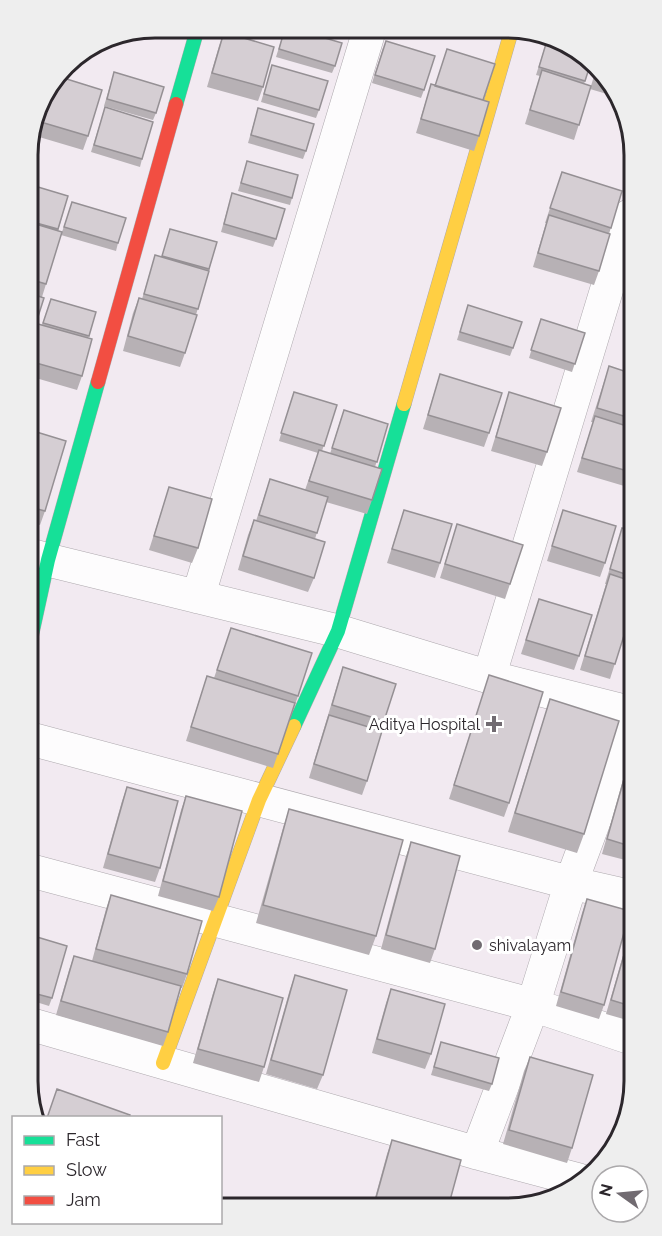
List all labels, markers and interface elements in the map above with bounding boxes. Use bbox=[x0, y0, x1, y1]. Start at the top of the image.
place label: Aditya Hospital bbox=[369, 715, 481, 734]
marker: Aditya Hospital bbox=[485, 715, 503, 733]
place label: shivalayam bbox=[489, 936, 571, 955]
marker: shivalayam bbox=[470, 938, 484, 952]
legend bbox=[12, 1116, 222, 1224]
text: Fast bbox=[66, 1129, 100, 1150]
text: Slow bbox=[66, 1159, 107, 1180]
north arrow bbox=[590, 1164, 650, 1224]
text: N bbox=[595, 1182, 617, 1199]
text: Jam bbox=[66, 1189, 101, 1210]

